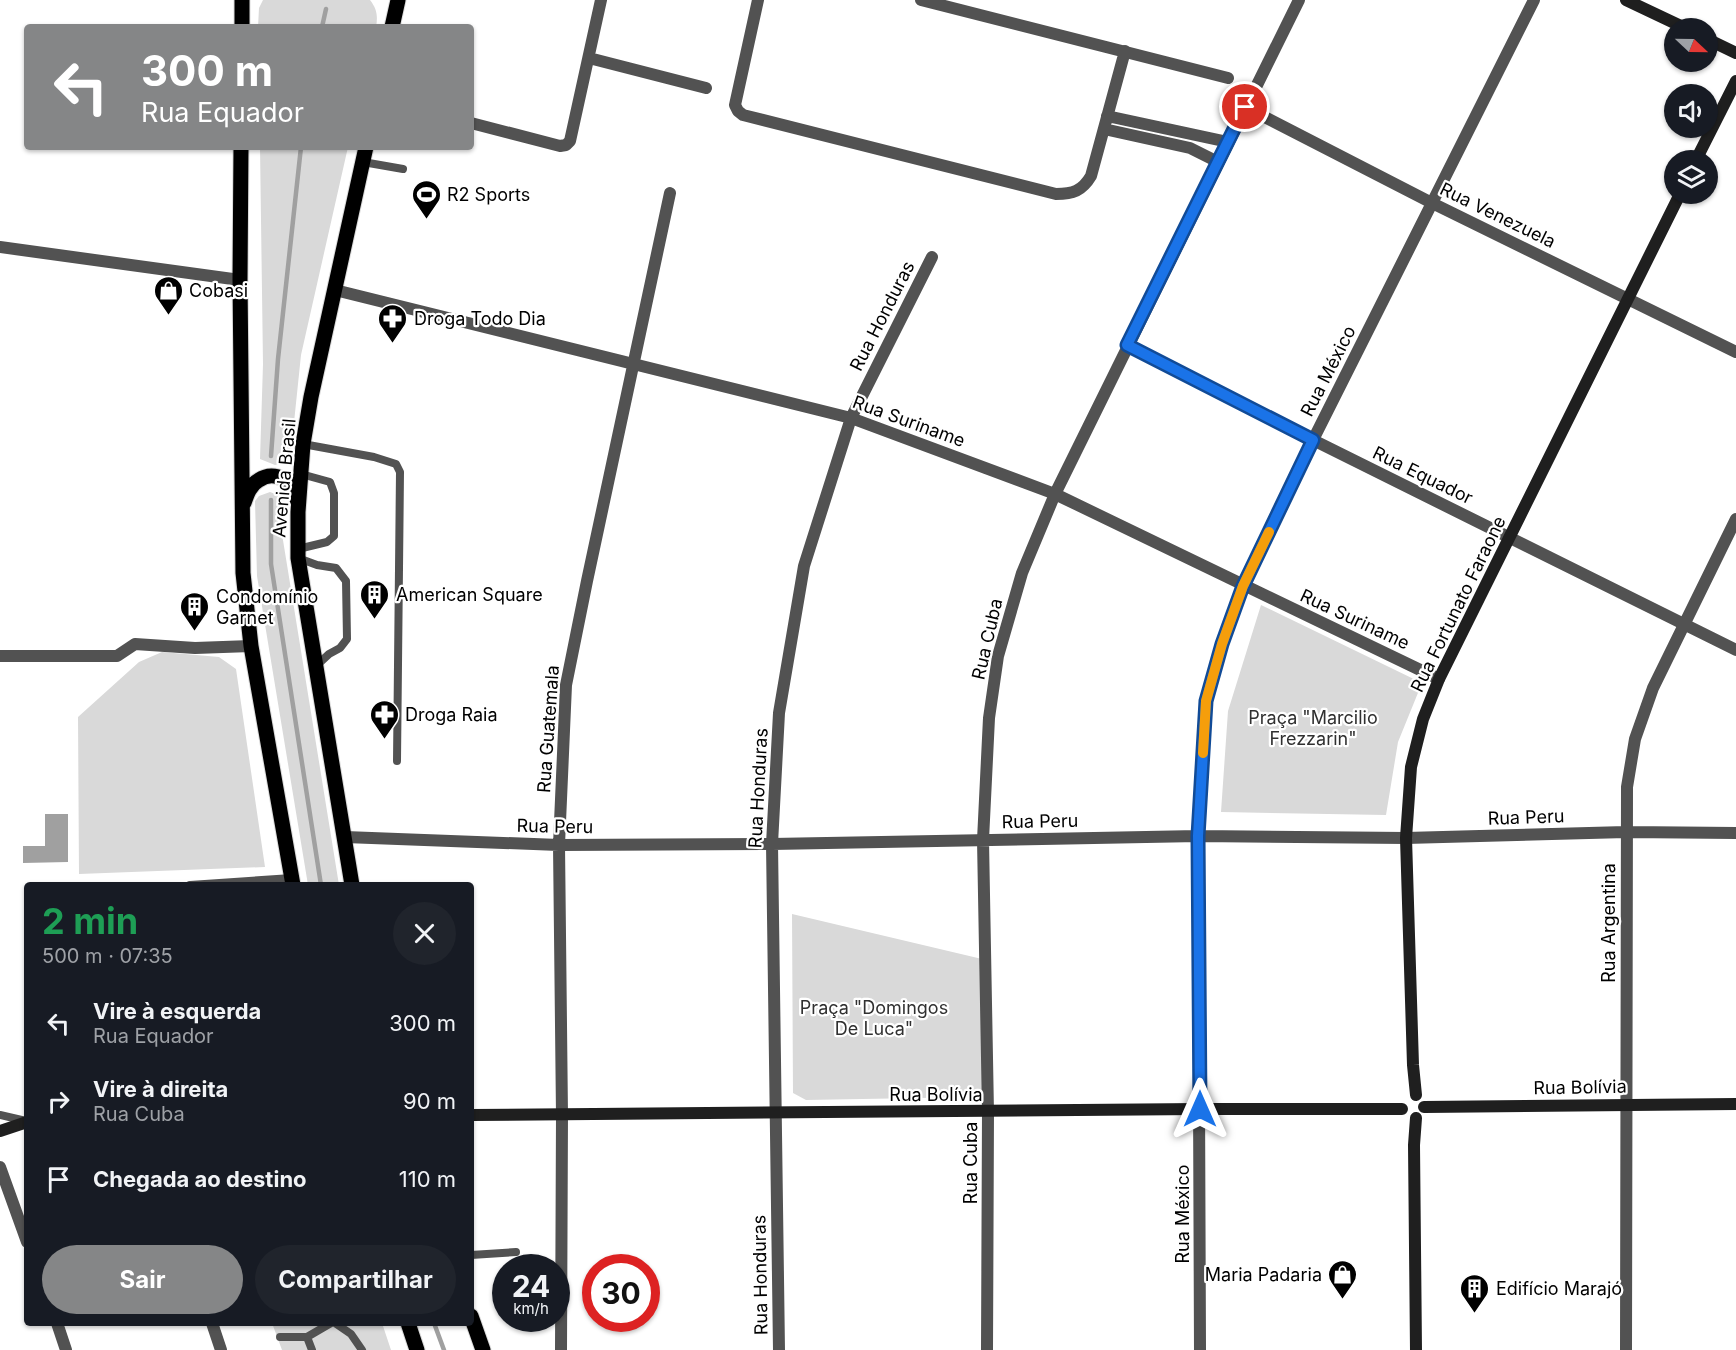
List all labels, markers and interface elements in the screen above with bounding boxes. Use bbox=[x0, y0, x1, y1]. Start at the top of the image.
north arrow bbox=[1664, 18, 1718, 72]
map controls bbox=[1664, 18, 1718, 204]
text: 300 m bbox=[141, 45, 273, 96]
icon: left bbox=[42, 48, 120, 126]
pin bbox=[1219, 81, 1270, 132]
button: sound bbox=[1664, 84, 1718, 138]
icon: arrive bbox=[1228, 90, 1261, 123]
text: Rua Equador bbox=[141, 96, 304, 129]
button: layers bbox=[1664, 150, 1718, 204]
sports icon: R2 Sports bbox=[410, 178, 442, 220]
street label: Rua Venezuela bbox=[1437, 178, 1559, 252]
place label: R2 Sports bbox=[447, 184, 530, 205]
street label: Rua Honduras bbox=[845, 258, 919, 374]
shop icon: Cobasi bbox=[152, 274, 184, 316]
place label: Cobasi bbox=[189, 280, 248, 301]
pharmacy icon: Droga Todo Dia bbox=[377, 302, 409, 344]
place label: Droga Todo Dia bbox=[414, 308, 546, 329]
street label: Rua México bbox=[1296, 322, 1360, 420]
street label: Rua Suriname bbox=[850, 391, 968, 451]
street label: Avenida Brasil bbox=[268, 418, 300, 538]
street label: Rua Equador bbox=[1370, 442, 1477, 508]
street label: Rua Fortunato Faraone bbox=[1406, 513, 1510, 695]
building icon: American Square bbox=[359, 578, 391, 620]
place label: American Square bbox=[396, 584, 543, 605]
street label: Rua Suriname bbox=[1297, 585, 1413, 653]
place label: Condomínio Garnet bbox=[216, 586, 318, 628]
building icon: Condomínio Garnet bbox=[179, 590, 211, 632]
street label: Rua Cuba bbox=[967, 596, 1007, 682]
street label: Rua Guatemala bbox=[533, 664, 563, 794]
pharmacy icon: Droga Raia bbox=[368, 698, 400, 740]
place label: Droga Raia bbox=[405, 704, 498, 725]
park label: Praça "Marcilio Frezzarin" bbox=[1248, 707, 1378, 749]
street label: Rua Honduras bbox=[744, 727, 772, 849]
street label: Rua Peru bbox=[1487, 805, 1565, 829]
street label: Rua Peru bbox=[1001, 810, 1079, 832]
street label: Rua Peru bbox=[516, 815, 594, 837]
street label: Rua Argentina bbox=[1598, 863, 1619, 983]
text: 2 min bbox=[42, 899, 138, 943]
button: close bbox=[393, 902, 456, 965]
text: 500 m · 07:35 bbox=[42, 944, 173, 968]
park label: Praça "Domingos De Luca" bbox=[800, 997, 948, 1039]
text: Vire à esquerda bbox=[93, 998, 261, 1024]
icon: left bbox=[42, 1007, 75, 1040]
text: 300 m bbox=[389, 1010, 456, 1036]
text: Rua Equador bbox=[93, 1024, 214, 1048]
text: Vire à direita bbox=[93, 1076, 228, 1102]
street label: Rua Bolívia bbox=[1533, 1076, 1627, 1098]
position arrow bbox=[1168, 1077, 1232, 1141]
street label: Rua Bolívia bbox=[889, 1084, 983, 1105]
icon: right bbox=[42, 1085, 75, 1118]
text: 90 m bbox=[403, 1088, 456, 1114]
text: Rua Cuba bbox=[93, 1102, 185, 1126]
street label: Rua Cuba bbox=[960, 1122, 981, 1204]
icon: arrive bbox=[42, 1163, 75, 1196]
street label: Rua México bbox=[1172, 1164, 1193, 1264]
text: Chegada ao destino bbox=[93, 1166, 307, 1192]
text: 110 m bbox=[399, 1166, 456, 1192]
street label: Rua Honduras bbox=[748, 1215, 772, 1335]
button: Sair bbox=[42, 1245, 243, 1314]
button: Compartilhar bbox=[255, 1245, 456, 1314]
speed limit sign: 30 bbox=[582, 1254, 660, 1332]
shop icon: Maria Padaria bbox=[1327, 1258, 1359, 1300]
place label: Maria Padaria bbox=[1205, 1264, 1322, 1285]
text: 24 bbox=[512, 1268, 550, 1304]
building icon: Edifício Marajó bbox=[1459, 1272, 1491, 1314]
place label: Edifício Marajó bbox=[1496, 1278, 1622, 1299]
text: km/h bbox=[513, 1299, 549, 1318]

